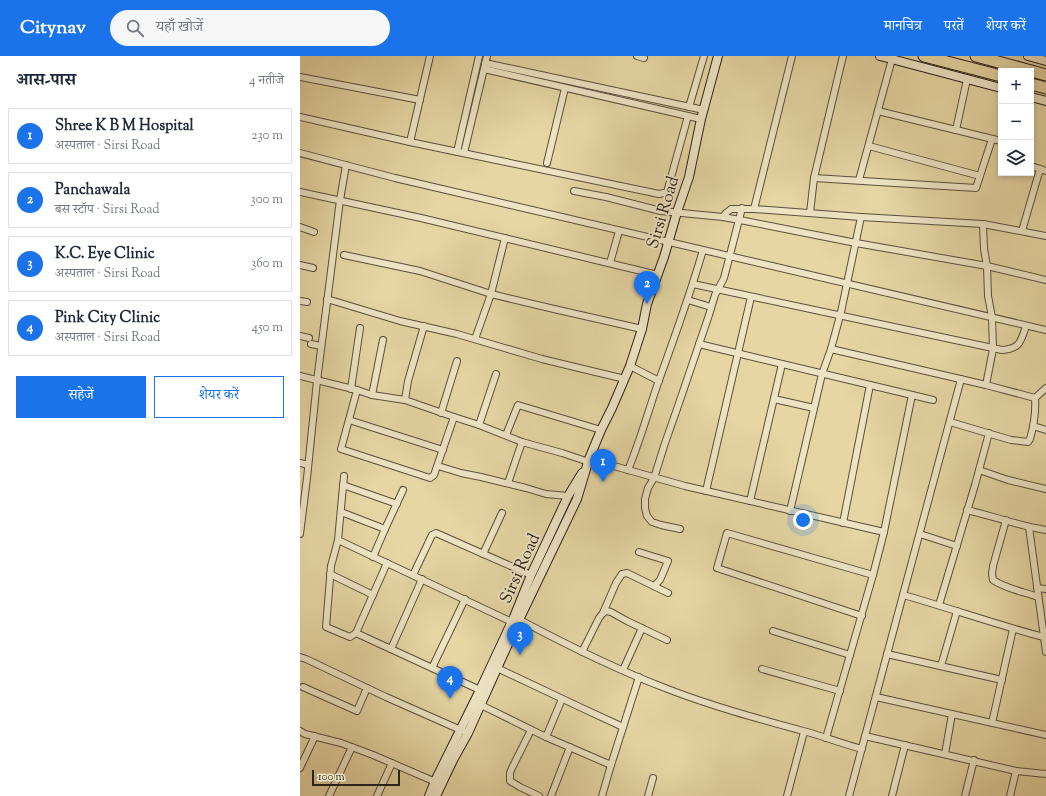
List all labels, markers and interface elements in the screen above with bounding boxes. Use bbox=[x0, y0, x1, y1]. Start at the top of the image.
search box bbox=[110, 10, 390, 46]
text: Citynav bbox=[20, 15, 86, 42]
icon: search bbox=[124, 17, 146, 39]
text: यहाँ खोजें bbox=[156, 17, 203, 38]
text: मानचित्र bbox=[884, 17, 922, 37]
text: परतें bbox=[944, 17, 964, 37]
text: शेयर करें bbox=[986, 17, 1026, 37]
map controls bbox=[998, 68, 1034, 176]
button: + bbox=[998, 68, 1034, 104]
text: आस-पास bbox=[16, 69, 76, 93]
text: 4 नतीजे bbox=[249, 72, 284, 90]
button: − bbox=[998, 104, 1034, 140]
text: Shree K B M Hospital bbox=[55, 116, 194, 137]
text: 1 bbox=[28, 127, 32, 145]
text: 230 m bbox=[251, 127, 283, 145]
text: अस्पताल · Sirsi Road bbox=[55, 137, 160, 155]
button: layers bbox=[998, 140, 1034, 176]
street label: Sirsi Road bbox=[642, 173, 686, 252]
text: Panchawala bbox=[55, 180, 130, 201]
text: 2 bbox=[27, 191, 33, 209]
text: 300 m bbox=[251, 191, 283, 209]
text: बस स्टॉप · Sirsi Road bbox=[55, 201, 160, 219]
text: K.C. Eye Clinic bbox=[55, 244, 154, 265]
text: 3 bbox=[27, 255, 33, 273]
text: 360 m bbox=[251, 255, 283, 273]
text: अस्पताल · Sirsi Road bbox=[55, 265, 160, 283]
pin: 2 bbox=[634, 271, 660, 304]
text: Pink City Clinic bbox=[55, 308, 160, 329]
text: 4 bbox=[27, 319, 33, 337]
text: 450 m bbox=[252, 319, 283, 337]
text: अस्पताल · Sirsi Road bbox=[55, 329, 160, 347]
button: सहेजें bbox=[16, 376, 146, 418]
button: शेयर करें bbox=[154, 376, 284, 418]
pin: 1 bbox=[590, 449, 616, 482]
your location bbox=[793, 510, 813, 530]
street label: Sirsi Road bbox=[495, 530, 547, 608]
pin: 3 bbox=[507, 622, 533, 655]
pin: 4 bbox=[437, 666, 463, 699]
scale bar bbox=[312, 768, 400, 787]
text: 100 m bbox=[318, 769, 345, 785]

